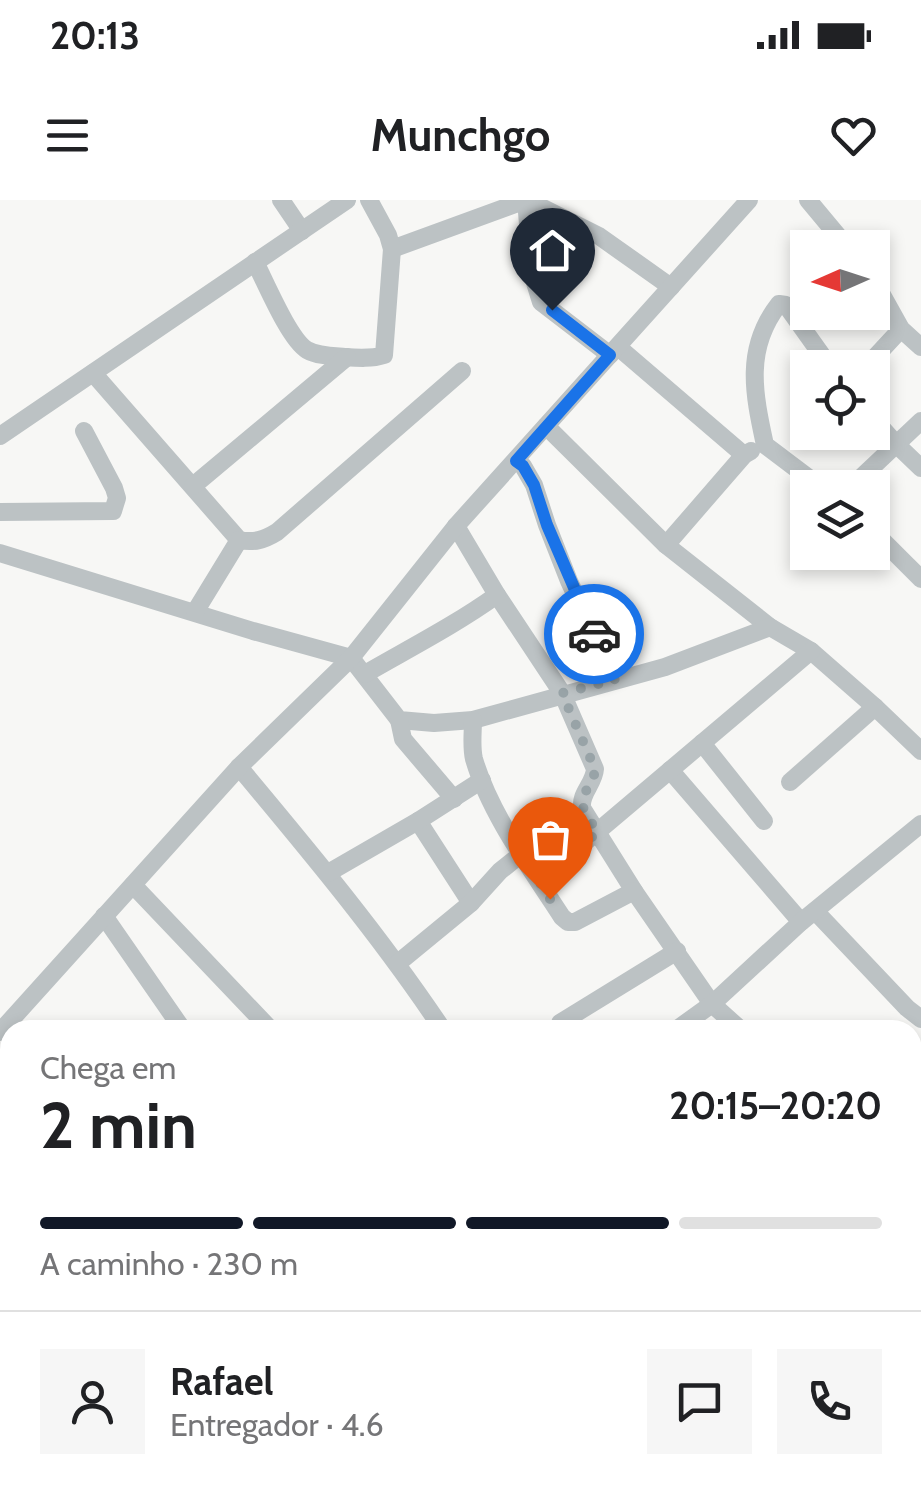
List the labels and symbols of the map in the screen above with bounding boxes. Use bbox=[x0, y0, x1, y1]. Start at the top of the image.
pin bbox=[510, 208, 595, 311]
north arrow bbox=[790, 230, 890, 330]
courier bbox=[544, 584, 644, 684]
pin bbox=[508, 797, 593, 900]

